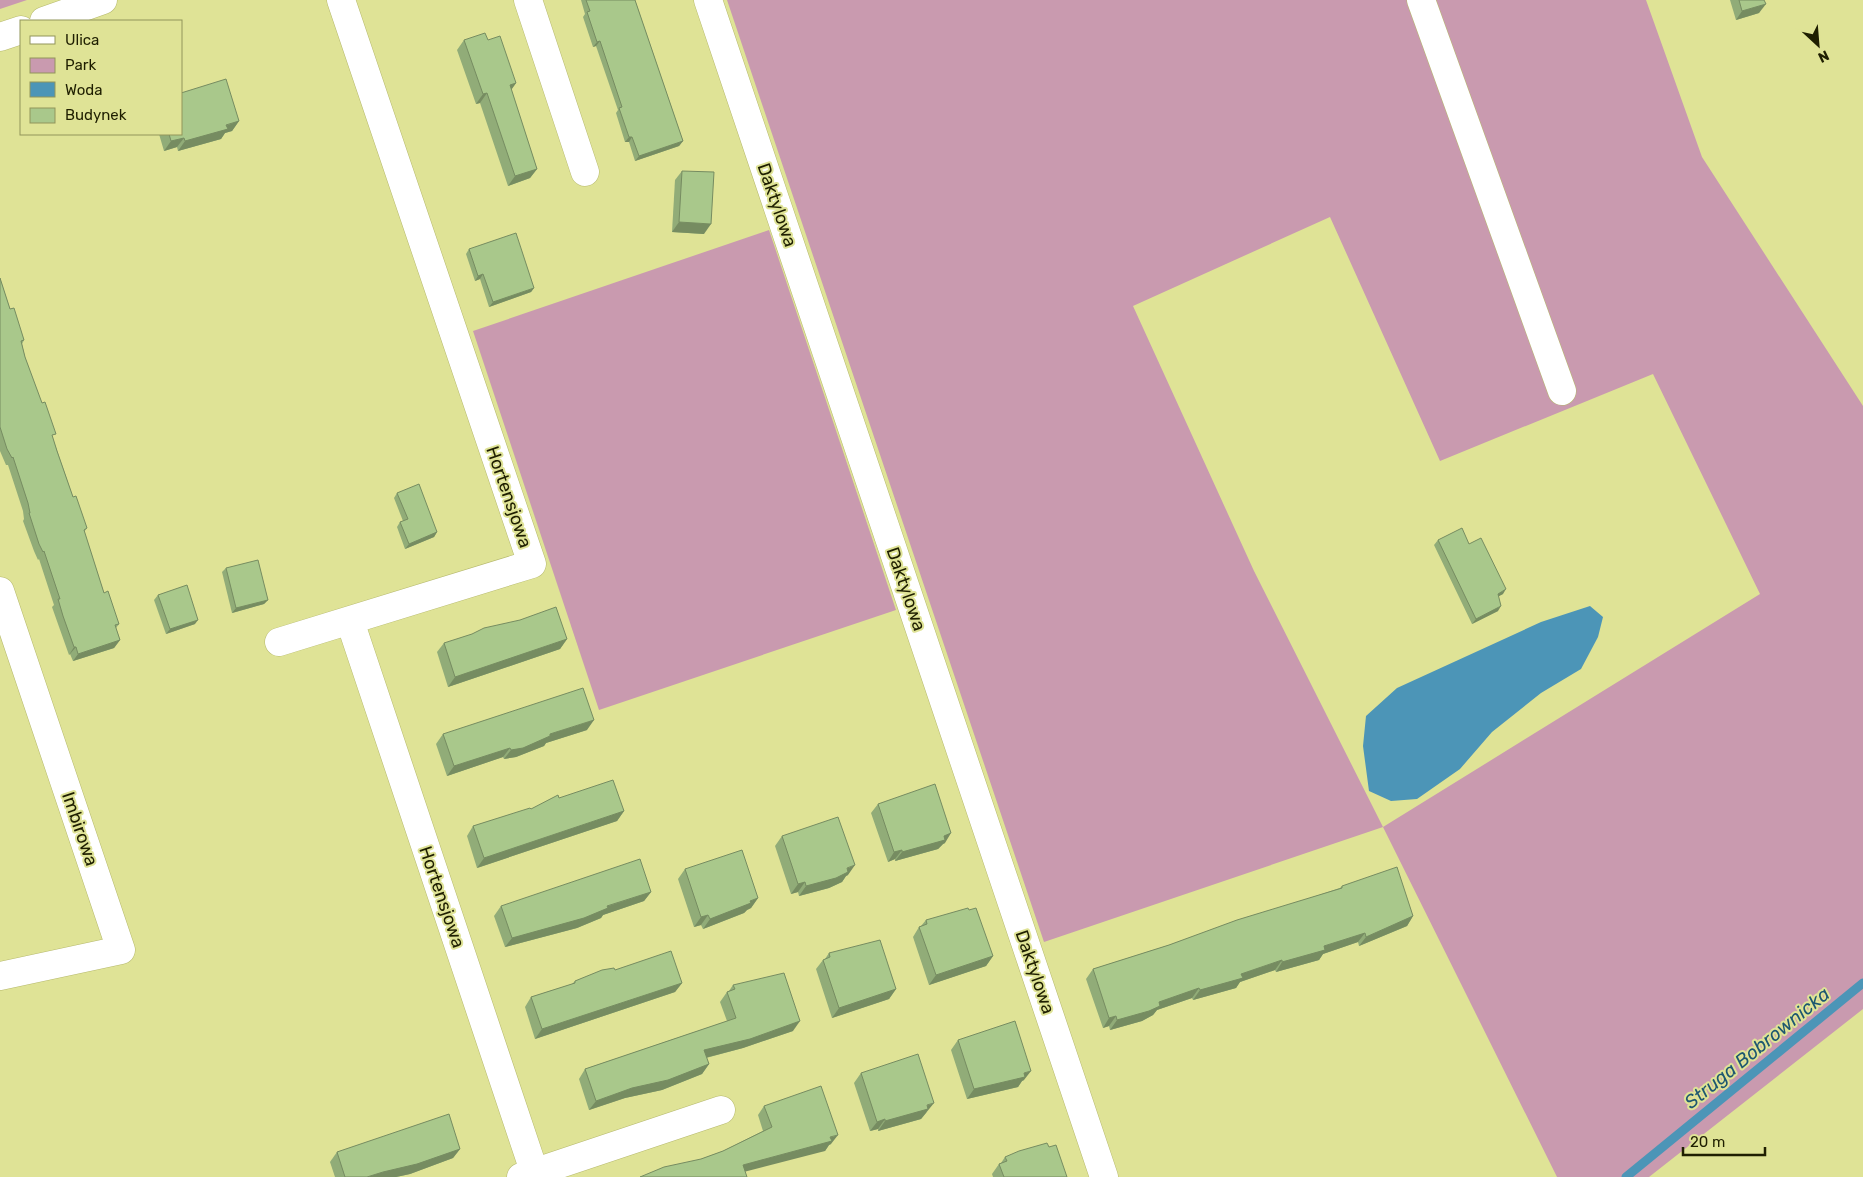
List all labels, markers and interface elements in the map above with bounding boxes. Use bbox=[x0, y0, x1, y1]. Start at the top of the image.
legend bbox=[20, 20, 182, 135]
north arrow bbox=[1793, 20, 1843, 70]
text: Ulica bbox=[65, 31, 99, 49]
text: N bbox=[1815, 46, 1832, 66]
text: Park bbox=[65, 56, 96, 74]
text: Woda bbox=[65, 81, 103, 99]
text: Budynek bbox=[65, 106, 127, 124]
street label: Daktylowa bbox=[752, 160, 802, 250]
street label: Hortensjowa bbox=[481, 443, 537, 551]
street label: Daktylowa bbox=[881, 544, 931, 634]
street label: Imbirowa bbox=[57, 789, 103, 869]
street label: Hortensjowa bbox=[414, 843, 470, 951]
street label: Daktylowa bbox=[1010, 927, 1060, 1017]
water label: Struga Bobrownicka bbox=[1680, 982, 1834, 1114]
scale bar bbox=[1683, 1124, 1766, 1156]
text: 20 m bbox=[1690, 1133, 1725, 1151]

